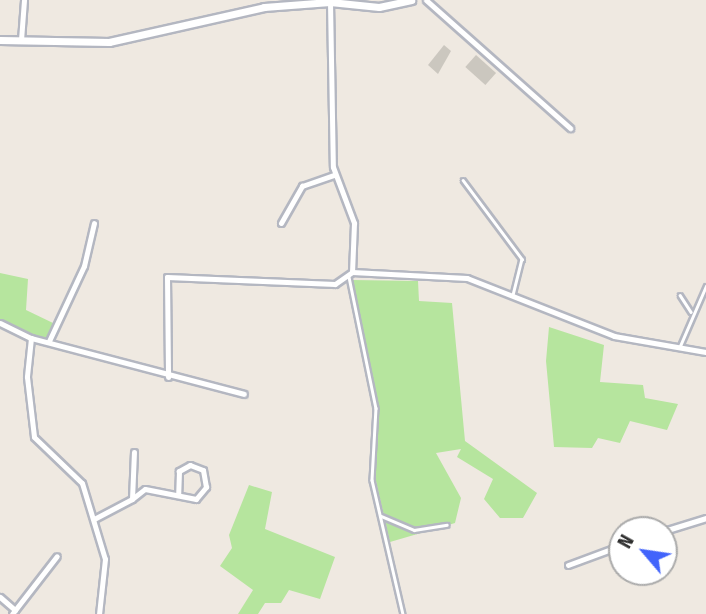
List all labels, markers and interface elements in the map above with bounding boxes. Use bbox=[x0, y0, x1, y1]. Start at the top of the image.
north arrow bbox=[608, 516, 678, 586]
text: N bbox=[613, 531, 639, 552]

